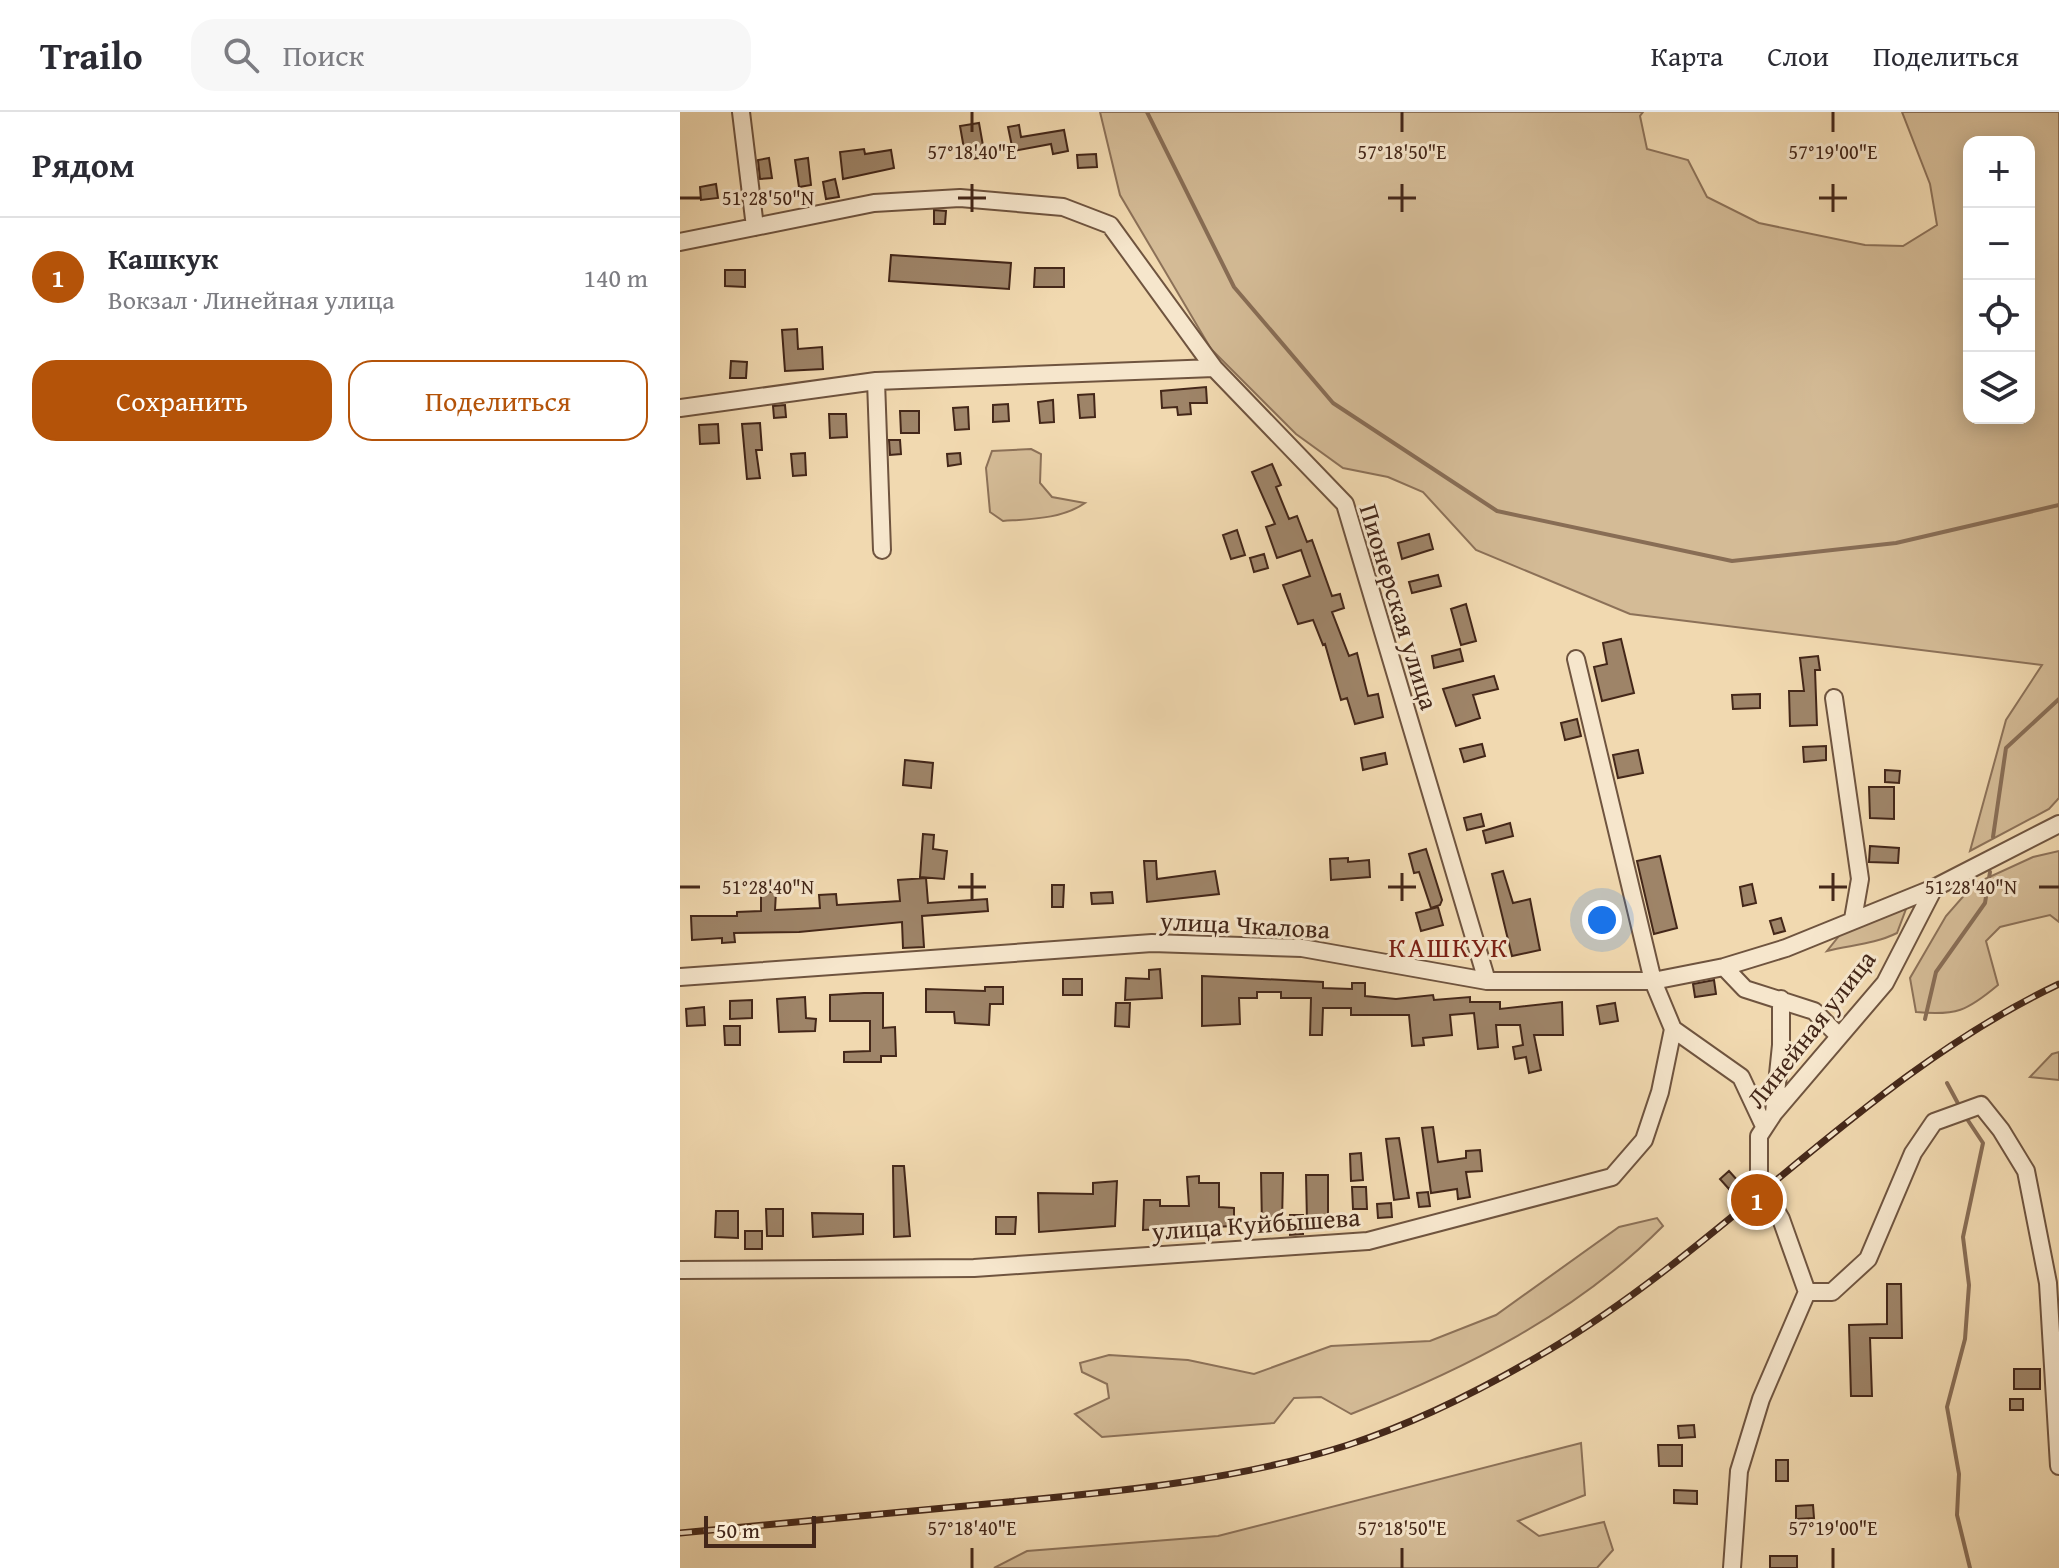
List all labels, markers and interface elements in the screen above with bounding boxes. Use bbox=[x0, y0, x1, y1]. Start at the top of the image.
search box bbox=[191, 19, 751, 91]
text: Trailo bbox=[40, 27, 143, 83]
icon: search bbox=[219, 33, 263, 77]
text: Поиск bbox=[283, 33, 364, 77]
text: Карта bbox=[1651, 35, 1723, 76]
text: Слои bbox=[1767, 35, 1829, 76]
text: Поделиться bbox=[1873, 35, 2019, 76]
map controls bbox=[1963, 136, 2035, 424]
button: + bbox=[1963, 136, 2035, 208]
text: 57°18'40"E bbox=[928, 137, 1016, 166]
text: 57°18'50"E bbox=[1358, 137, 1446, 166]
text: 57°19'00"E bbox=[1789, 137, 1877, 166]
text: Рядом bbox=[32, 140, 135, 189]
text: 51°28'50"N bbox=[722, 183, 814, 212]
button: − bbox=[1963, 208, 2035, 280]
text: Кашкук bbox=[108, 236, 218, 280]
text: 1 bbox=[51, 258, 65, 297]
text: 140 m bbox=[583, 258, 648, 297]
text: Вокзал · Линейная улица bbox=[108, 280, 395, 319]
button: locate bbox=[1963, 280, 2035, 352]
button: layers bbox=[1963, 352, 2035, 424]
button: Сохранить bbox=[32, 360, 332, 441]
button: Поделиться bbox=[348, 360, 648, 441]
street label: Пионерская улица bbox=[1350, 499, 1450, 715]
text: 51°28'40"N bbox=[722, 872, 814, 901]
text: 51°28'40"N bbox=[1925, 872, 2017, 901]
your location bbox=[1582, 900, 1622, 940]
street label: улица Чкалова bbox=[1158, 901, 1332, 948]
district label: КАШКУК bbox=[1388, 926, 1510, 967]
street label: Линейная улица bbox=[1736, 941, 1885, 1116]
pin: 1 bbox=[1731, 1170, 1783, 1230]
street label: улица Куйбышева bbox=[1149, 1197, 1362, 1250]
scale bar bbox=[704, 1512, 816, 1548]
text: 57°18'40"E bbox=[928, 1513, 1016, 1542]
text: 57°18'50"E bbox=[1358, 1513, 1446, 1542]
text: 57°19'00"E bbox=[1789, 1513, 1877, 1542]
text: 50 m bbox=[716, 1514, 760, 1546]

